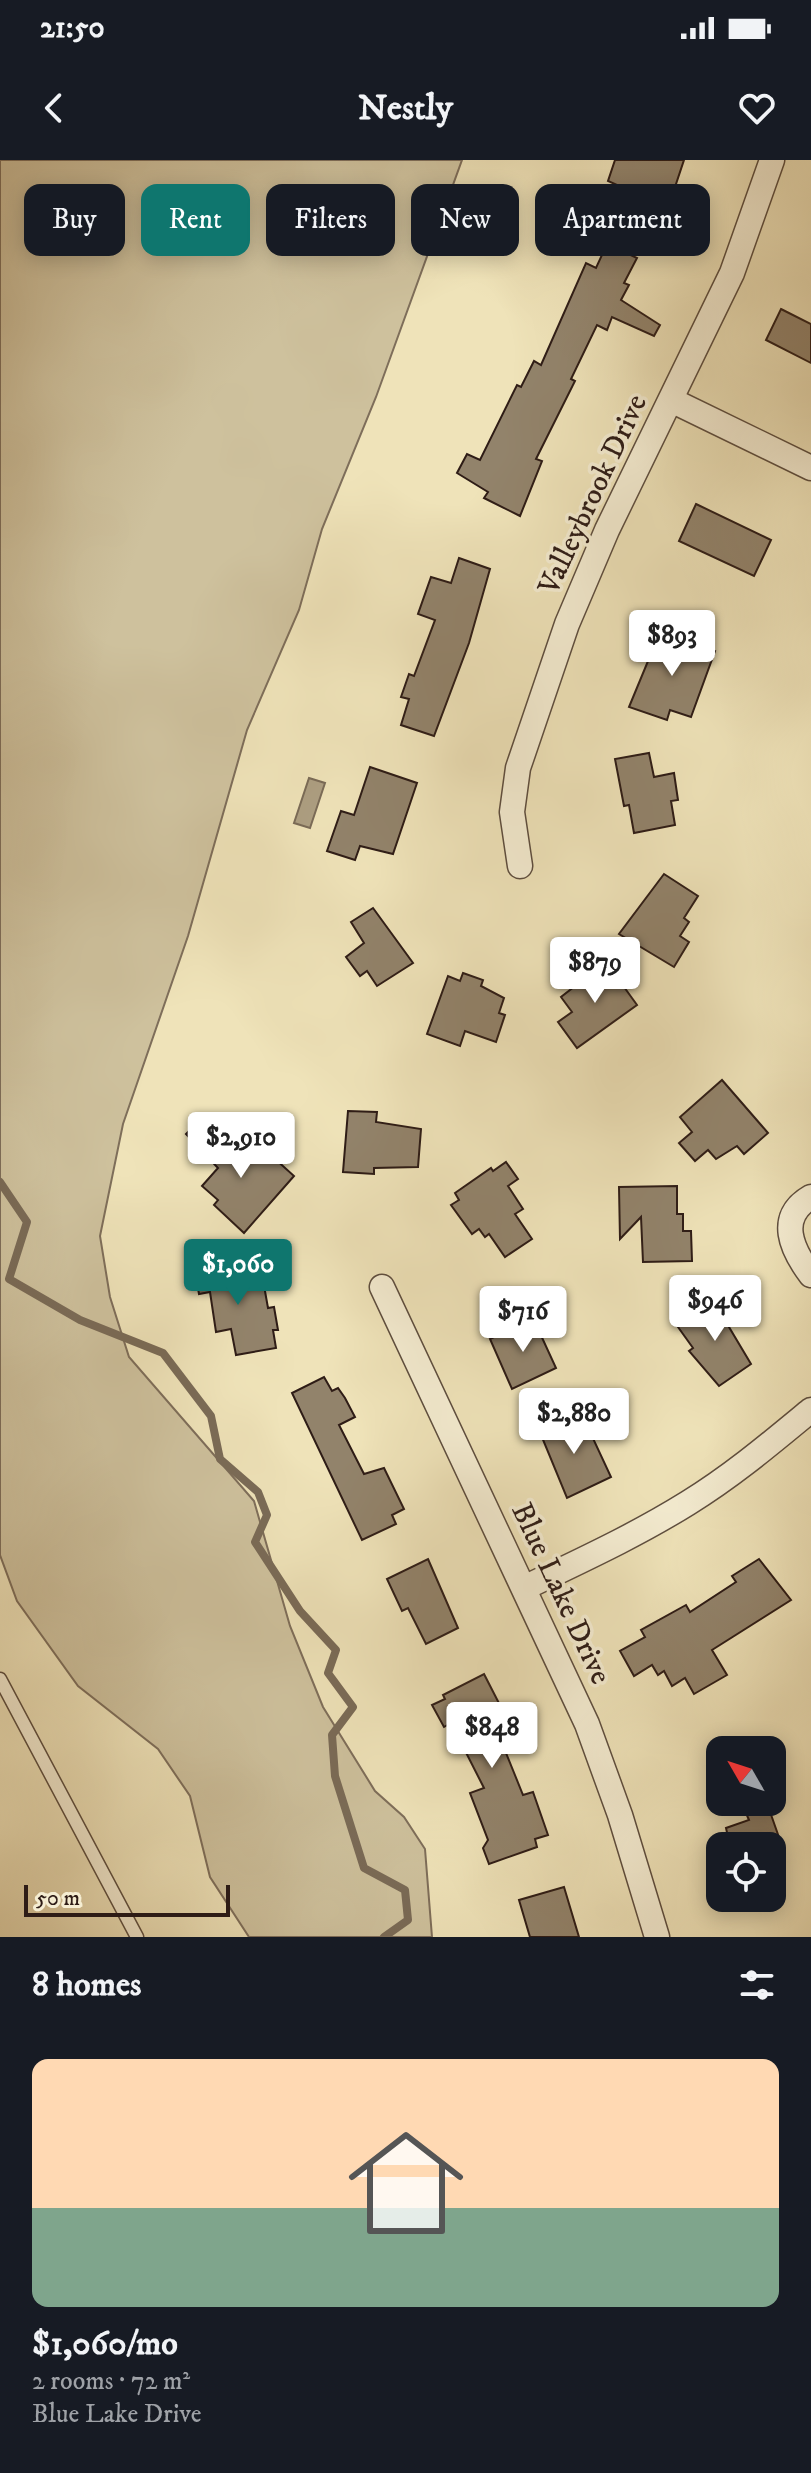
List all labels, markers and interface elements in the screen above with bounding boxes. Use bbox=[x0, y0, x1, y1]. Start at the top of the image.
text: 21:50 bbox=[40, 10, 105, 47]
icon: back bbox=[32, 86, 76, 130]
text: Nestly bbox=[358, 86, 453, 131]
icon: heart bbox=[735, 86, 779, 130]
chip: Buy bbox=[24, 184, 125, 256]
chip: Rent bbox=[141, 184, 250, 256]
chip: Filters bbox=[266, 184, 395, 256]
chip: New bbox=[411, 184, 519, 256]
chip: Apartment bbox=[535, 184, 710, 256]
street label: Valleybrook Drive bbox=[530, 389, 656, 602]
pin: $893 bbox=[625, 610, 719, 678]
text: $893 bbox=[647, 619, 697, 652]
pin: $879 bbox=[548, 937, 642, 1005]
text: $879 bbox=[568, 946, 622, 979]
pin: $2,910 bbox=[176, 1112, 306, 1180]
text: $2,910 bbox=[206, 1121, 276, 1154]
pin: $1,060 bbox=[173, 1239, 303, 1307]
text: $1,060 bbox=[202, 1248, 274, 1281]
pin: $946 bbox=[668, 1275, 762, 1343]
text: $946 bbox=[687, 1284, 743, 1317]
pin: $716 bbox=[476, 1286, 570, 1354]
text: $716 bbox=[498, 1295, 548, 1328]
pin: $2,880 bbox=[509, 1388, 639, 1456]
text: $2,880 bbox=[537, 1397, 611, 1430]
street label: Blue Lake Drive bbox=[503, 1497, 619, 1690]
pin: $848 bbox=[445, 1702, 539, 1770]
text: $848 bbox=[464, 1711, 520, 1744]
north arrow bbox=[706, 1736, 786, 1816]
map controls bbox=[706, 1736, 786, 1912]
button: locate bbox=[706, 1832, 786, 1912]
scale bar bbox=[24, 1881, 230, 1917]
text: 50 m bbox=[36, 1885, 80, 1912]
icon: filters bbox=[735, 1963, 779, 2007]
text: 8 homes bbox=[32, 1964, 141, 2006]
icon: home bbox=[334, 2111, 478, 2255]
text: $1,060/mo bbox=[32, 2323, 178, 2365]
text: 2 rooms · 72 m² bbox=[32, 2365, 190, 2398]
text: Blue Lake Drive bbox=[32, 2398, 202, 2431]

